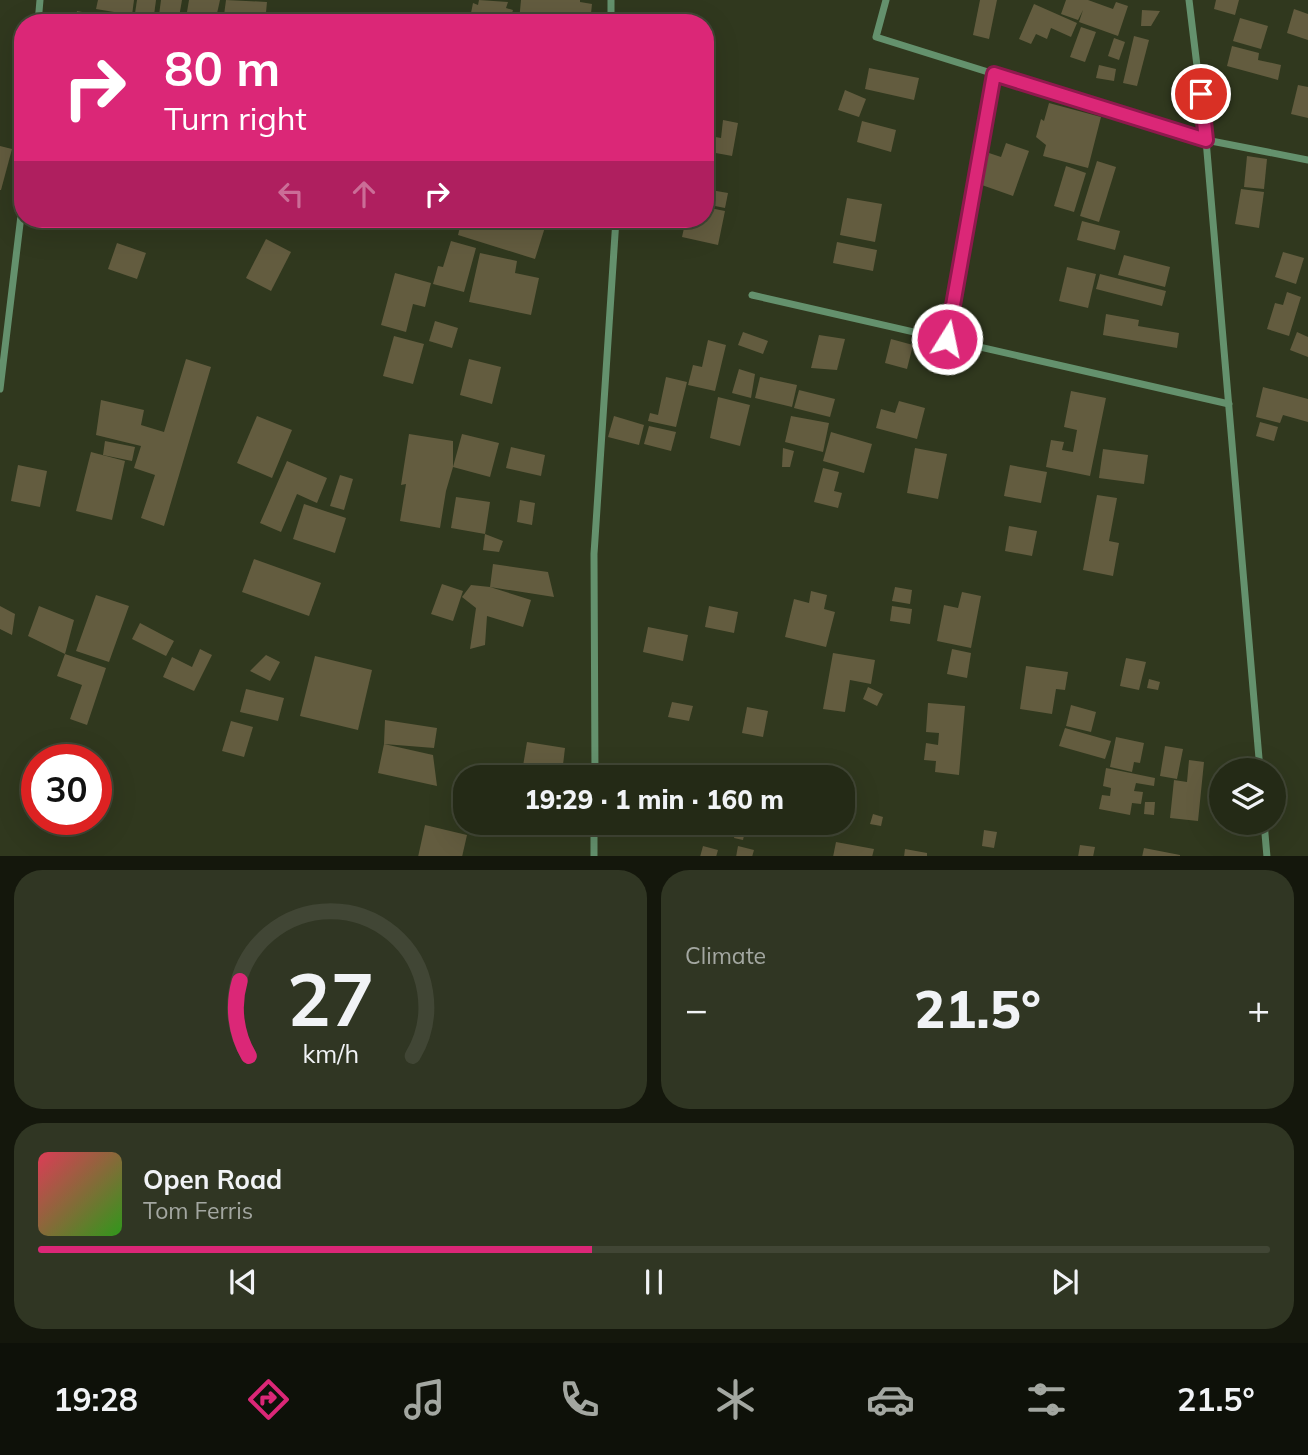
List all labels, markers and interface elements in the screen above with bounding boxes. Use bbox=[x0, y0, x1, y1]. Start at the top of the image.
text: 80 m bbox=[164, 37, 280, 98]
icon: right bbox=[49, 42, 140, 133]
pin bbox=[1171, 64, 1231, 124]
icon: arrive bbox=[1182, 75, 1220, 113]
text: Turn right bbox=[164, 98, 307, 138]
icon: left bbox=[272, 175, 310, 213]
icon: ahead bbox=[345, 175, 383, 213]
icon: right bbox=[418, 175, 456, 213]
position arrow bbox=[910, 302, 984, 376]
speed limit sign: 30 bbox=[21, 744, 112, 835]
map controls bbox=[1209, 758, 1286, 835]
button: layers bbox=[1209, 758, 1286, 835]
text: 19:29 · 1 min · 160 m bbox=[524, 783, 784, 816]
text: Climate bbox=[685, 941, 766, 970]
text: 27 bbox=[287, 953, 374, 1044]
text: 21.5° bbox=[914, 976, 1041, 1041]
text: − bbox=[685, 985, 708, 1033]
text: + bbox=[1247, 985, 1270, 1033]
text: km/h bbox=[302, 1037, 359, 1068]
text: Open Road bbox=[143, 1163, 282, 1196]
text: Tom Ferris bbox=[143, 1196, 253, 1225]
icon: previous bbox=[224, 1263, 262, 1301]
icon: pause bbox=[635, 1263, 673, 1301]
icon: next bbox=[1046, 1263, 1084, 1301]
icon: directions bbox=[244, 1375, 293, 1424]
icon: music bbox=[400, 1375, 449, 1424]
icon: phone bbox=[555, 1375, 604, 1424]
icon: climate bbox=[711, 1375, 760, 1424]
icon: car bbox=[866, 1375, 915, 1424]
icon: filters bbox=[1022, 1375, 1071, 1424]
text: 19:28 bbox=[53, 1379, 138, 1419]
text: 21.5° bbox=[1177, 1379, 1255, 1419]

